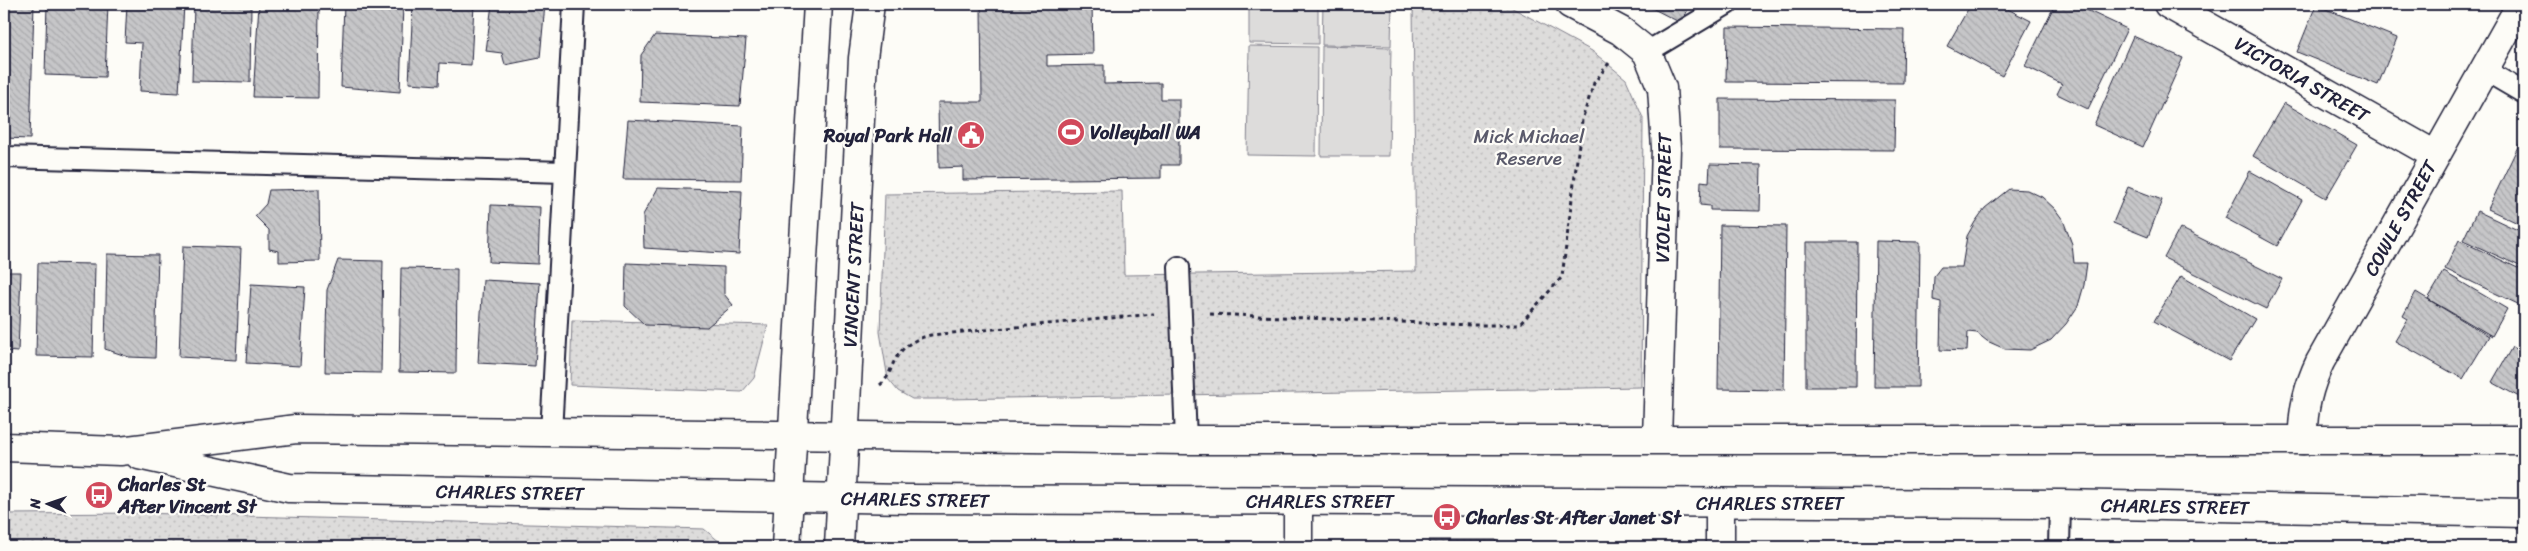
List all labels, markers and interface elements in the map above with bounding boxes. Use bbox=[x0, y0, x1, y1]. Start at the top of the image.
street label: VICTORIA STREET bbox=[2228, 27, 2376, 132]
place label: Volleyball WA bbox=[1090, 116, 1201, 149]
sports icon: Volleyball WA bbox=[1056, 117, 1086, 147]
place label: Royal Park Hall bbox=[823, 119, 953, 152]
public building icon: Royal Park Hall bbox=[956, 120, 986, 150]
park label: Mick Michael Reserve bbox=[1474, 120, 1585, 175]
street label: VIOLET STREET bbox=[1646, 131, 1681, 263]
street label: COWLE STREET bbox=[2355, 153, 2447, 282]
street label: VINCENT STREET bbox=[833, 200, 874, 348]
place label: Charles St After Vincent St bbox=[117, 468, 258, 523]
street label: CHARLES STREET bbox=[436, 475, 586, 510]
north arrow bbox=[22, 478, 72, 528]
bus stop icon: Charles St After Vincent St bbox=[84, 480, 114, 510]
street label: CHARLES STREET bbox=[841, 482, 991, 517]
street label: CHARLES STREET bbox=[1246, 485, 1396, 518]
street label: CHARLES STREET bbox=[1696, 487, 1846, 520]
street label: CHARLES STREET bbox=[2101, 489, 2251, 524]
text: N bbox=[23, 498, 48, 510]
place label: Charles St After Janet St bbox=[1465, 501, 1682, 534]
bus stop icon: Charles St After Janet St bbox=[1432, 502, 1462, 532]

